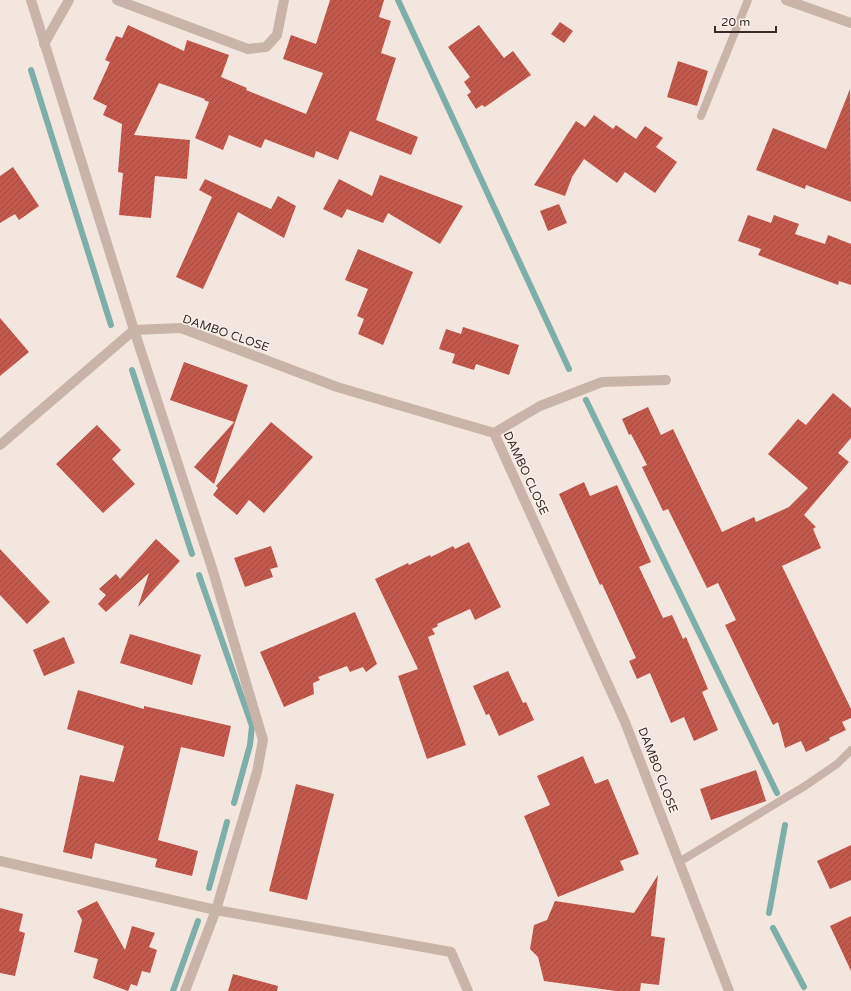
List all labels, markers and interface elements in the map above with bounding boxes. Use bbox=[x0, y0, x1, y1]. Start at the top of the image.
scale bar bbox=[715, 8, 776, 34]
text: 20 m bbox=[721, 15, 750, 29]
street label: DAMBO CLOSE bbox=[181, 312, 271, 354]
street label: DAMBO CLOSE bbox=[501, 429, 552, 517]
street label: DAMBO CLOSE bbox=[635, 725, 681, 815]

